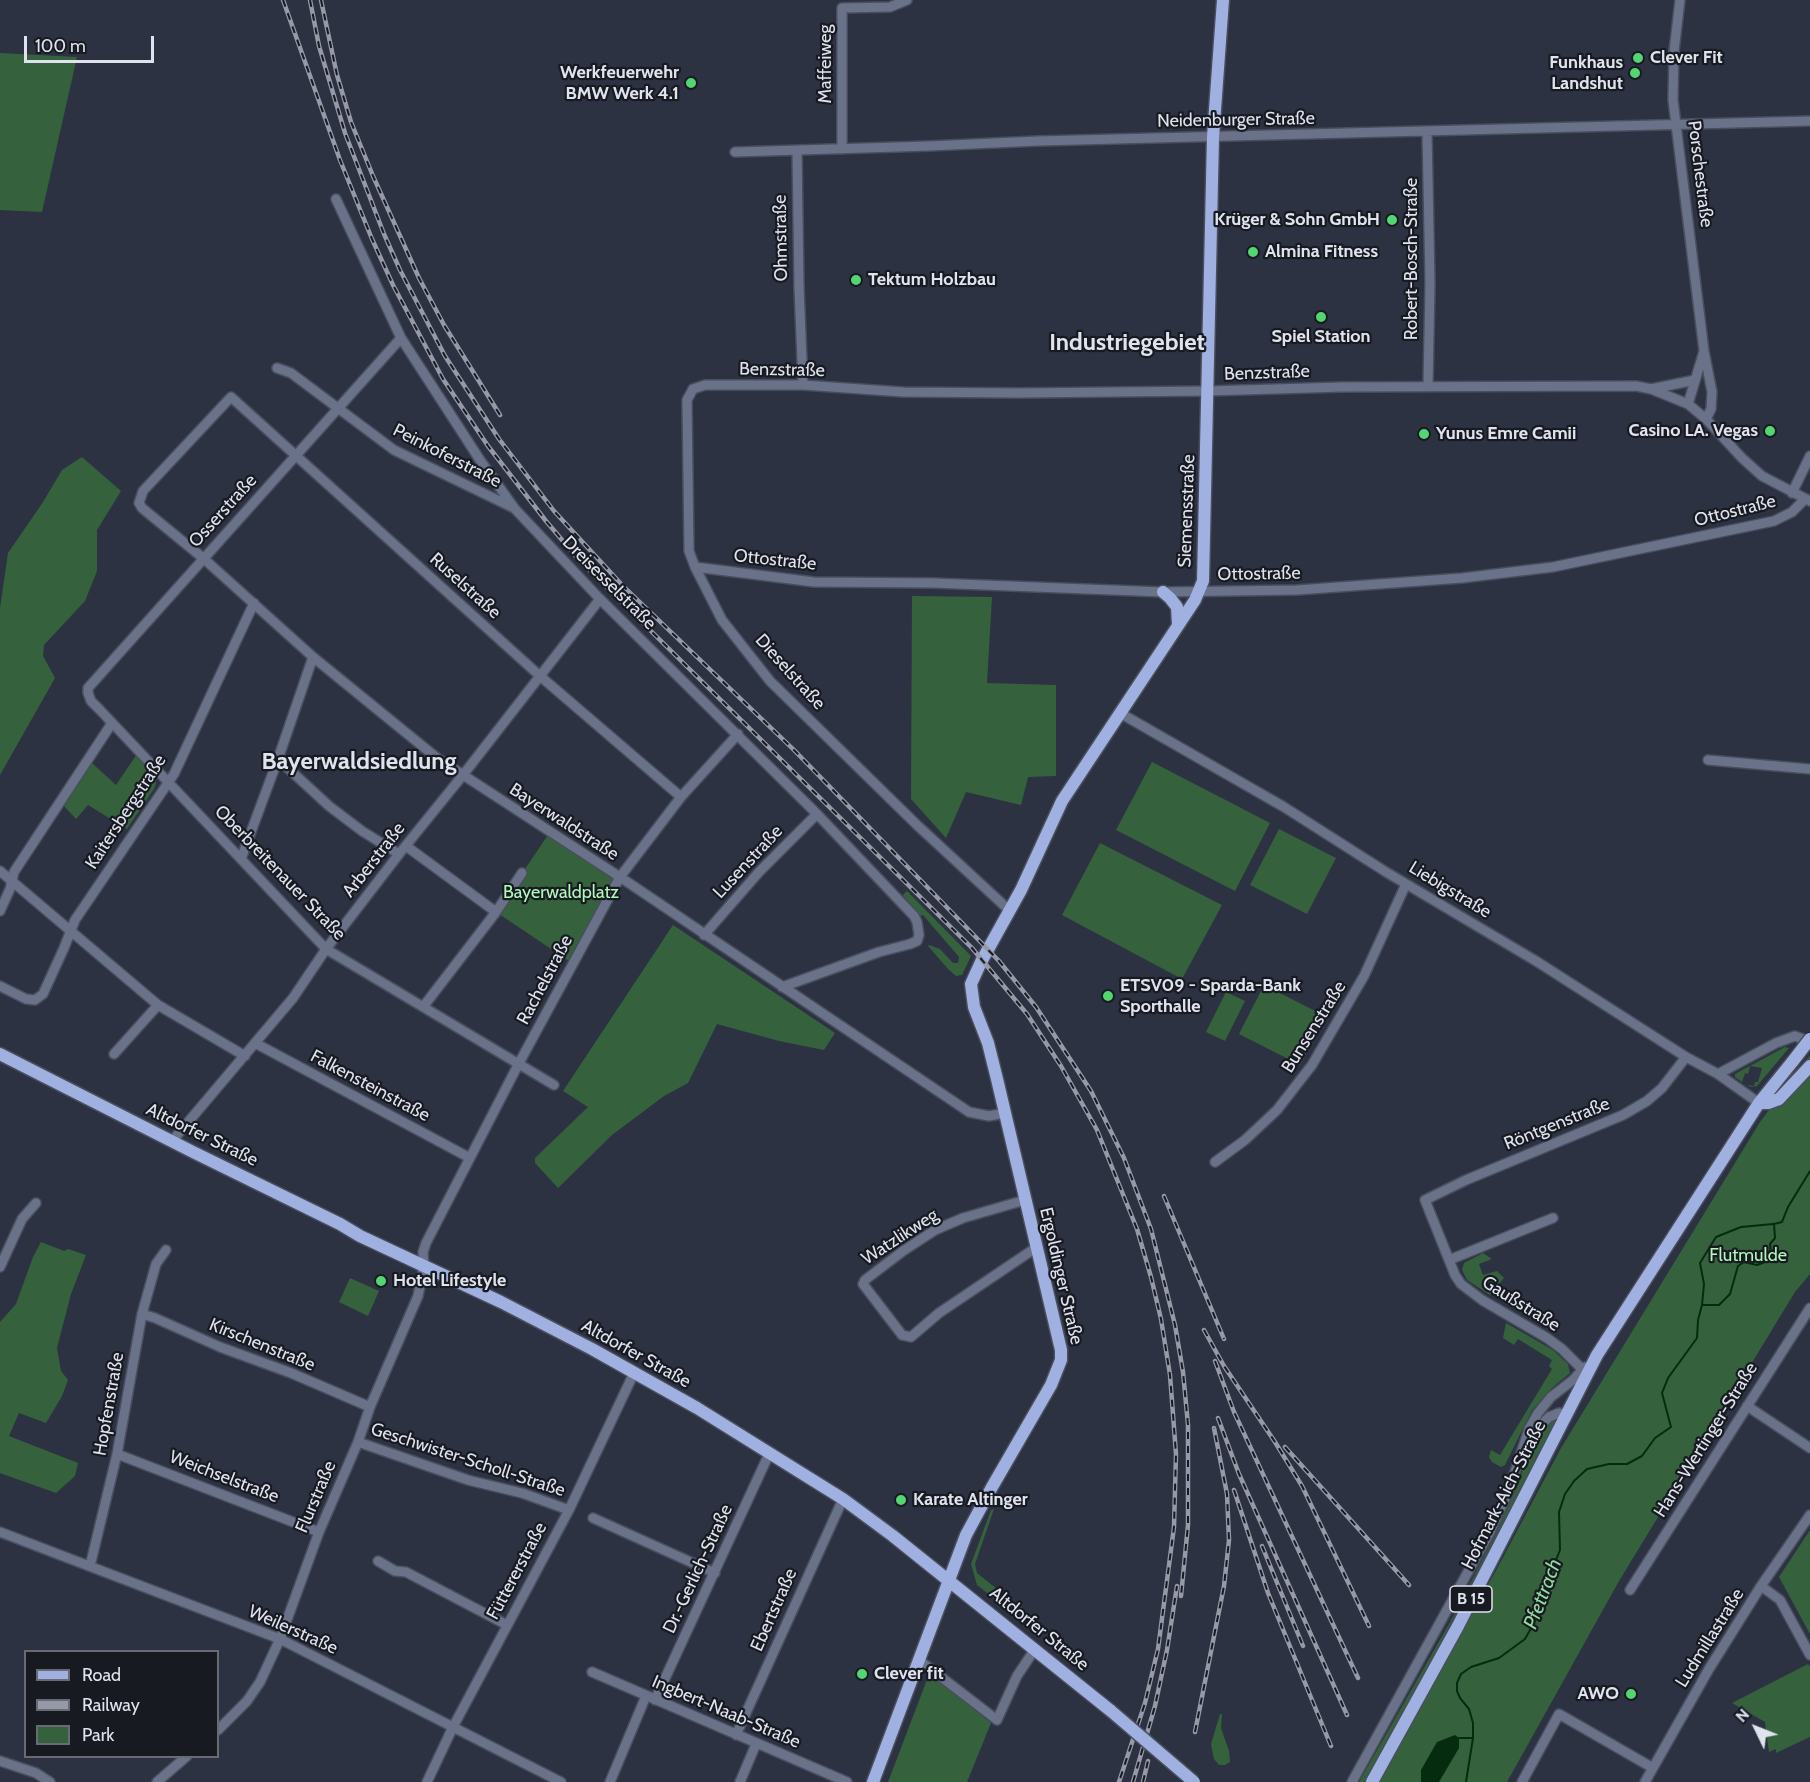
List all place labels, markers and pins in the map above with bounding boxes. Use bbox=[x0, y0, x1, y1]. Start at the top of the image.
place label: Clever Fit bbox=[1650, 47, 1723, 69]
marker: Clever Fit bbox=[1631, 51, 1645, 65]
place label: Funkhaus Landshut bbox=[1549, 52, 1623, 94]
place label: Werkfeuerwehr BMW Werk 4.1 bbox=[560, 62, 679, 104]
marker: Funkhaus Landshut bbox=[1628, 66, 1642, 80]
marker: Werkfeuerwehr BMW Werk 4.1 bbox=[684, 76, 698, 90]
place label: Krüger & Sohn GmbH bbox=[1214, 209, 1380, 231]
marker: Krüger & Sohn GmbH bbox=[1385, 213, 1399, 227]
place label: Almina Fitness bbox=[1265, 241, 1378, 263]
marker: Almina Fitness bbox=[1246, 245, 1260, 259]
place label: Tektum Holzbau bbox=[868, 269, 996, 291]
marker: Tektum Holzbau bbox=[849, 273, 863, 287]
marker: Spiel Station bbox=[1314, 310, 1328, 324]
place label: Spiel Station bbox=[1272, 326, 1370, 348]
place label: Casino LA. Vegas bbox=[1629, 420, 1758, 442]
place label: Yunus Emre Camii bbox=[1436, 423, 1576, 445]
marker: Casino LA. Vegas bbox=[1763, 424, 1777, 438]
marker: Yunus Emre Camii bbox=[1417, 427, 1431, 441]
place label: ETSV09 - Sparda-Bank Sporthalle bbox=[1120, 975, 1301, 1018]
marker: ETSV09 - Sparda-Bank Sporthalle bbox=[1101, 989, 1115, 1003]
place label: Hotel Lifestyle bbox=[393, 1270, 506, 1292]
marker: Hotel Lifestyle bbox=[374, 1274, 388, 1288]
place label: Karate Altinger bbox=[913, 1489, 1028, 1511]
marker: Karate Altinger bbox=[894, 1493, 908, 1507]
place label: Clever fit bbox=[874, 1663, 944, 1685]
marker: Clever fit bbox=[855, 1667, 869, 1681]
place label: AWO bbox=[1578, 1683, 1619, 1705]
marker: AWO bbox=[1624, 1687, 1638, 1701]

